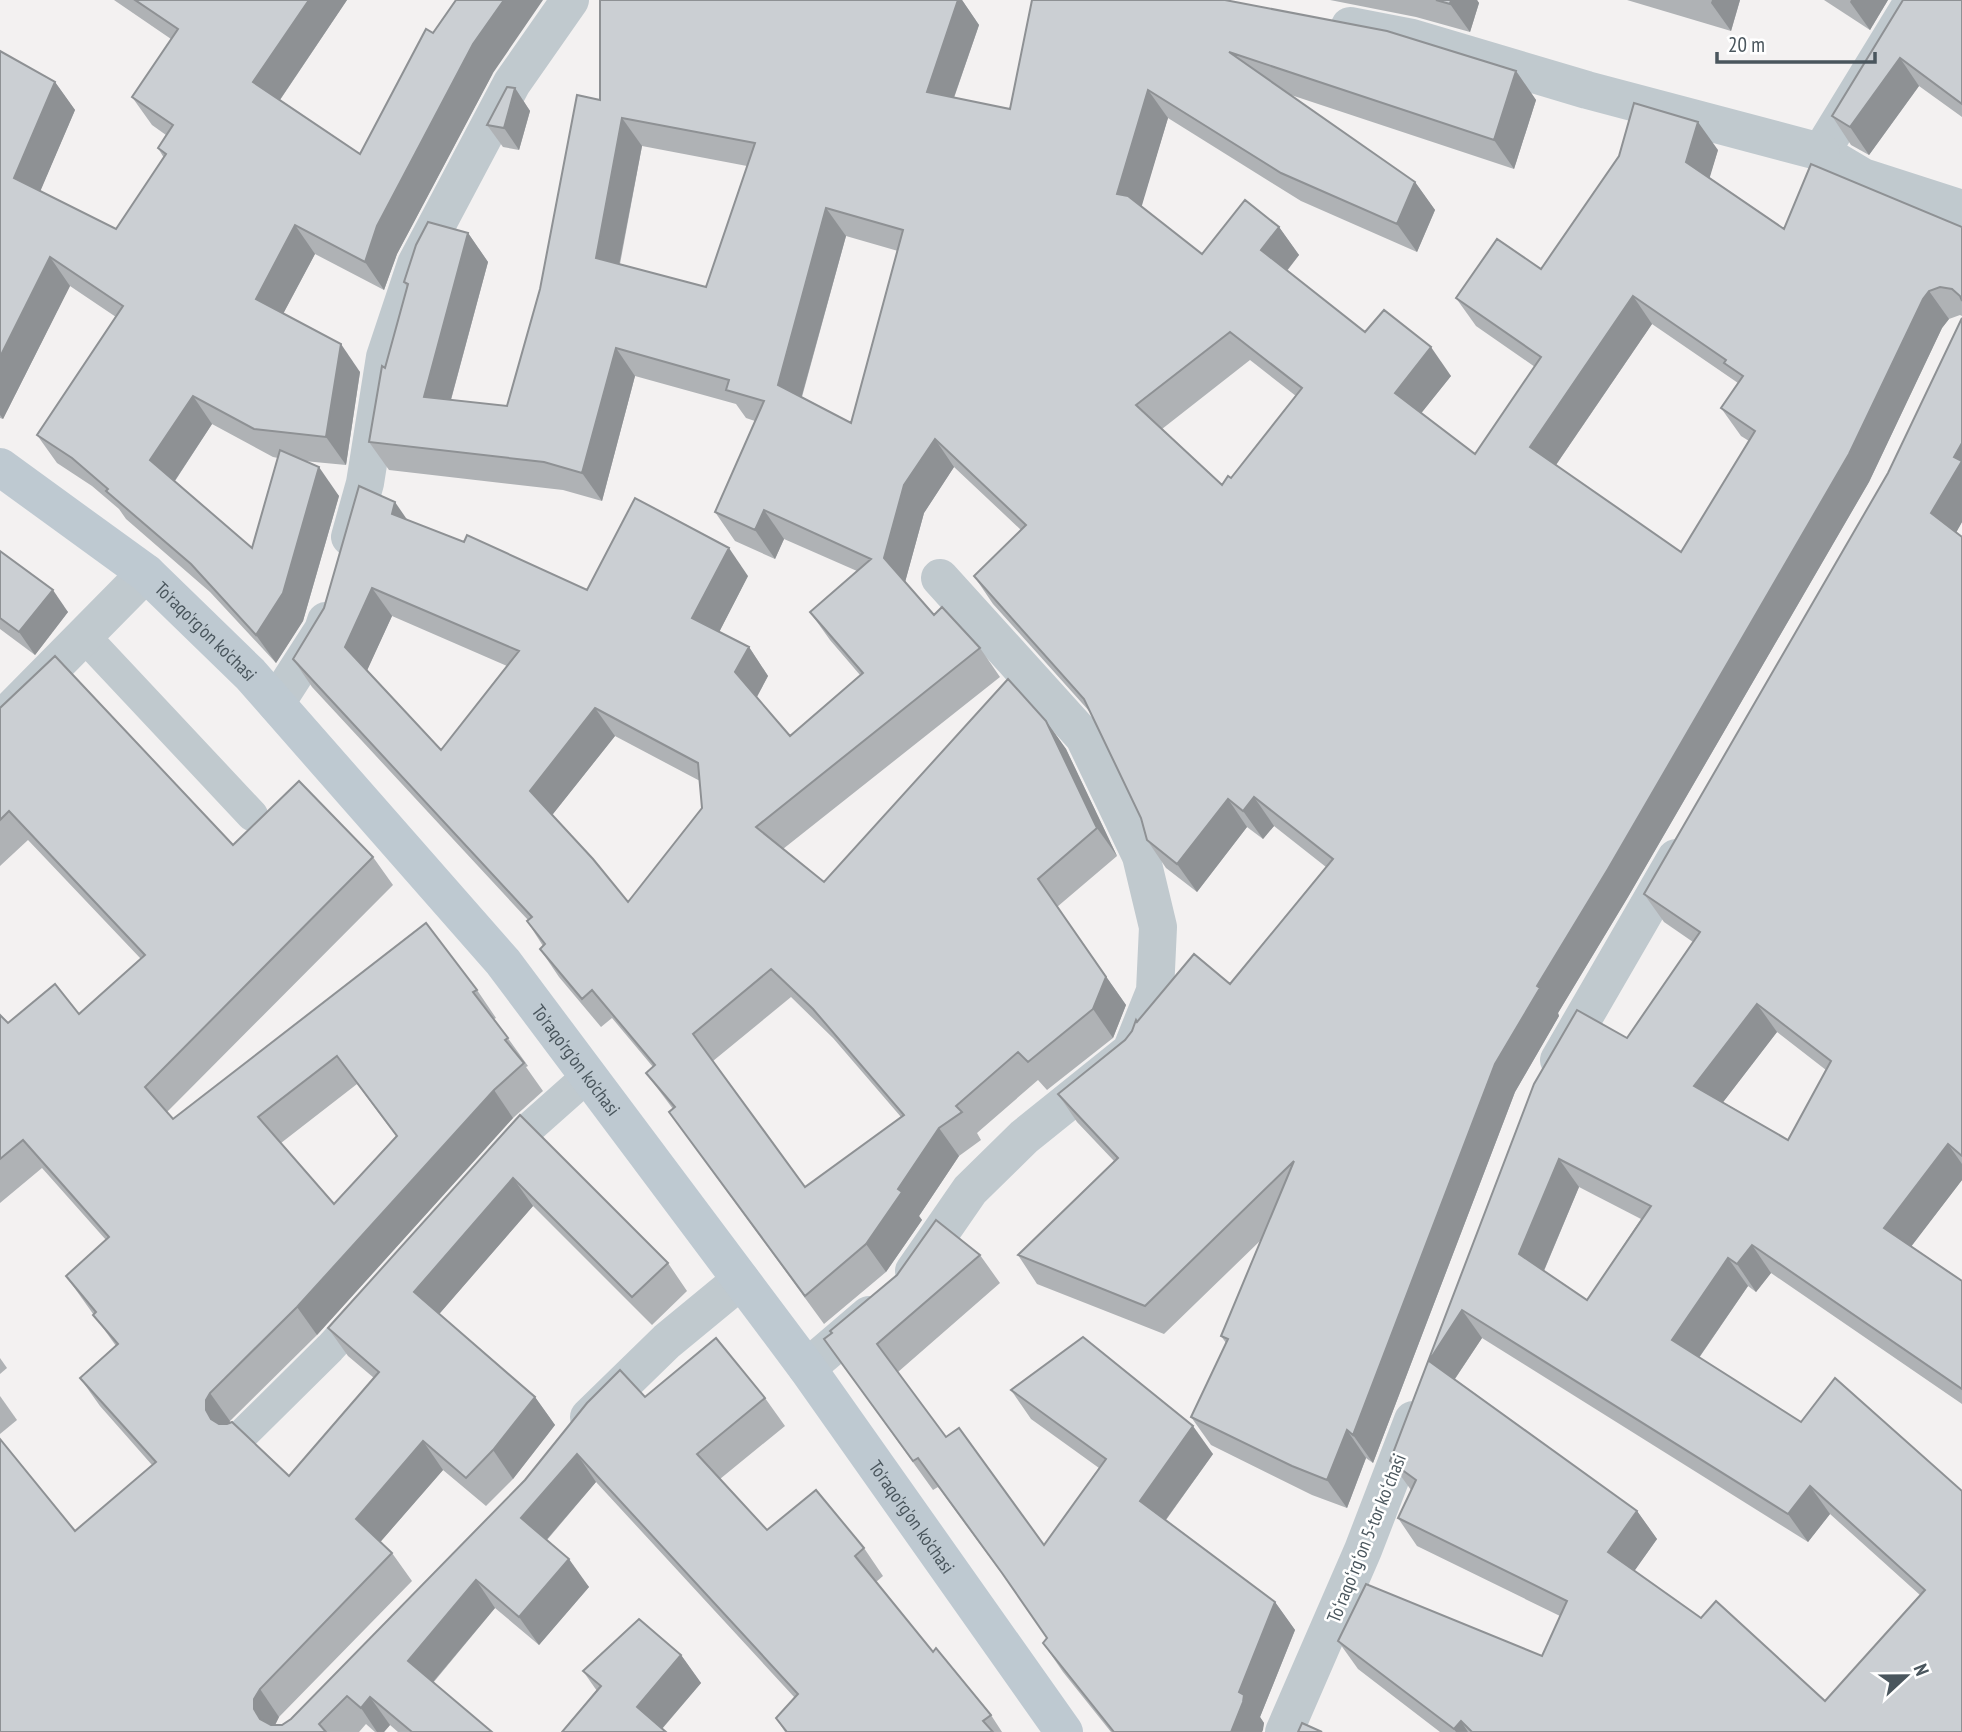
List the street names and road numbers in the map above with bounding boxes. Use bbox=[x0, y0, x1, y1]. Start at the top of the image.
street label: To'raqo'rg'on ko'chasi bbox=[150, 576, 262, 686]
street label: To'raqo'rg'on ko'chasi bbox=[527, 1000, 626, 1120]
street label: Toʻraqoʻrgʻon 5-tor koʻchasi bbox=[1321, 1450, 1411, 1626]
street label: To'raqo'rg'on ko'chasi bbox=[864, 1456, 960, 1578]

